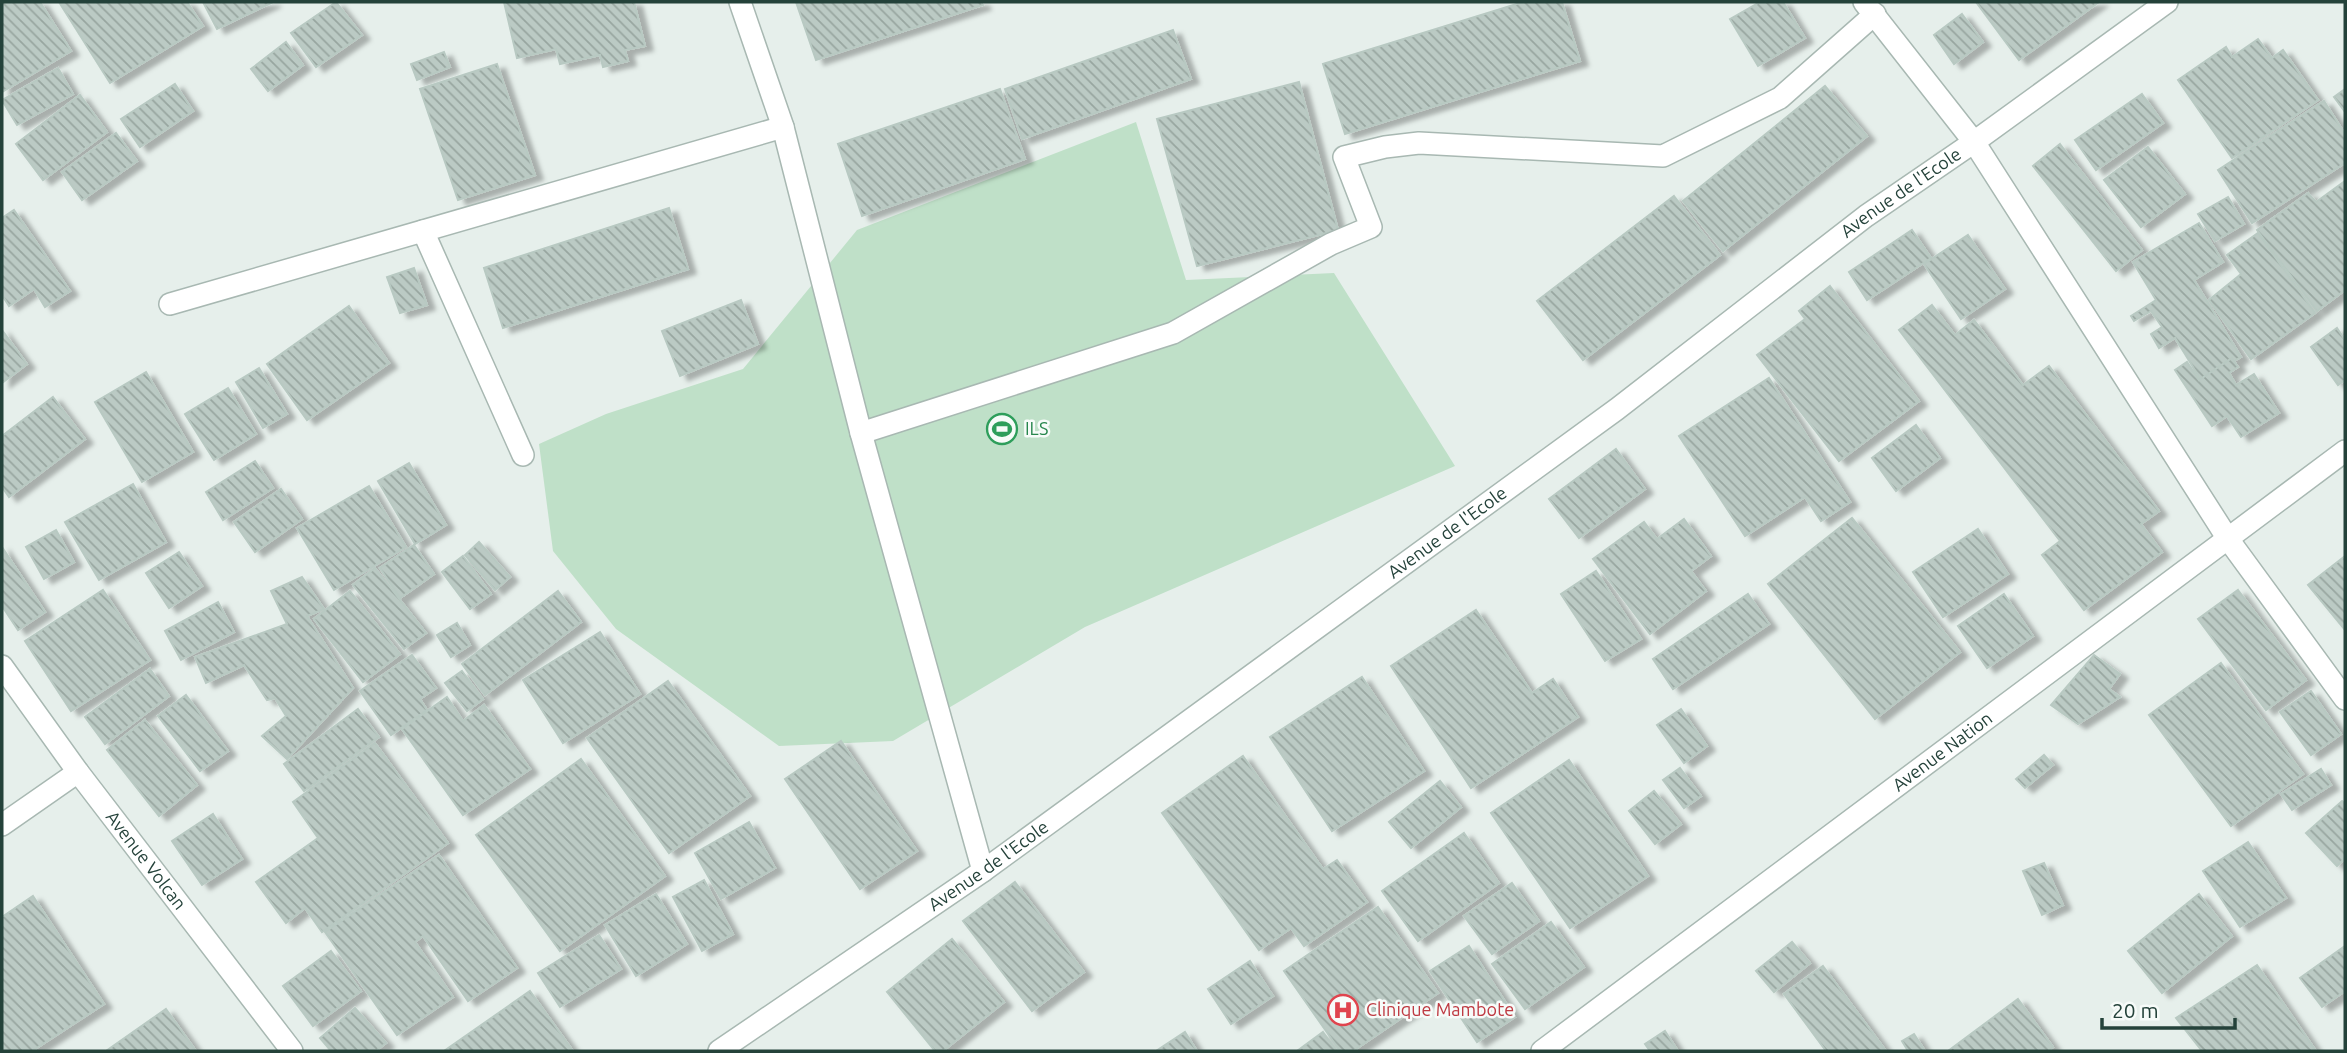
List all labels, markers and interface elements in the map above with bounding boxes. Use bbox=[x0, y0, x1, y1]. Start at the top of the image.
street label: Avenue de l'Ecole bbox=[1836, 143, 1964, 241]
sports icon: ILS bbox=[985, 412, 1019, 446]
place label: ILS bbox=[1025, 418, 1048, 438]
street label: Avenue de l'Ecole bbox=[1383, 482, 1510, 582]
street label: Avenue Nation bbox=[1888, 707, 1996, 795]
street label: Avenue Volcan bbox=[103, 807, 191, 913]
street label: Avenue de l'Ecole bbox=[924, 816, 1052, 914]
scale bar bbox=[2102, 986, 2235, 1030]
hospital icon: Clinique Mambote bbox=[1326, 993, 1360, 1027]
text: 20 m bbox=[2112, 998, 2159, 1022]
place label: Clinique Mambote bbox=[1366, 999, 1514, 1019]

